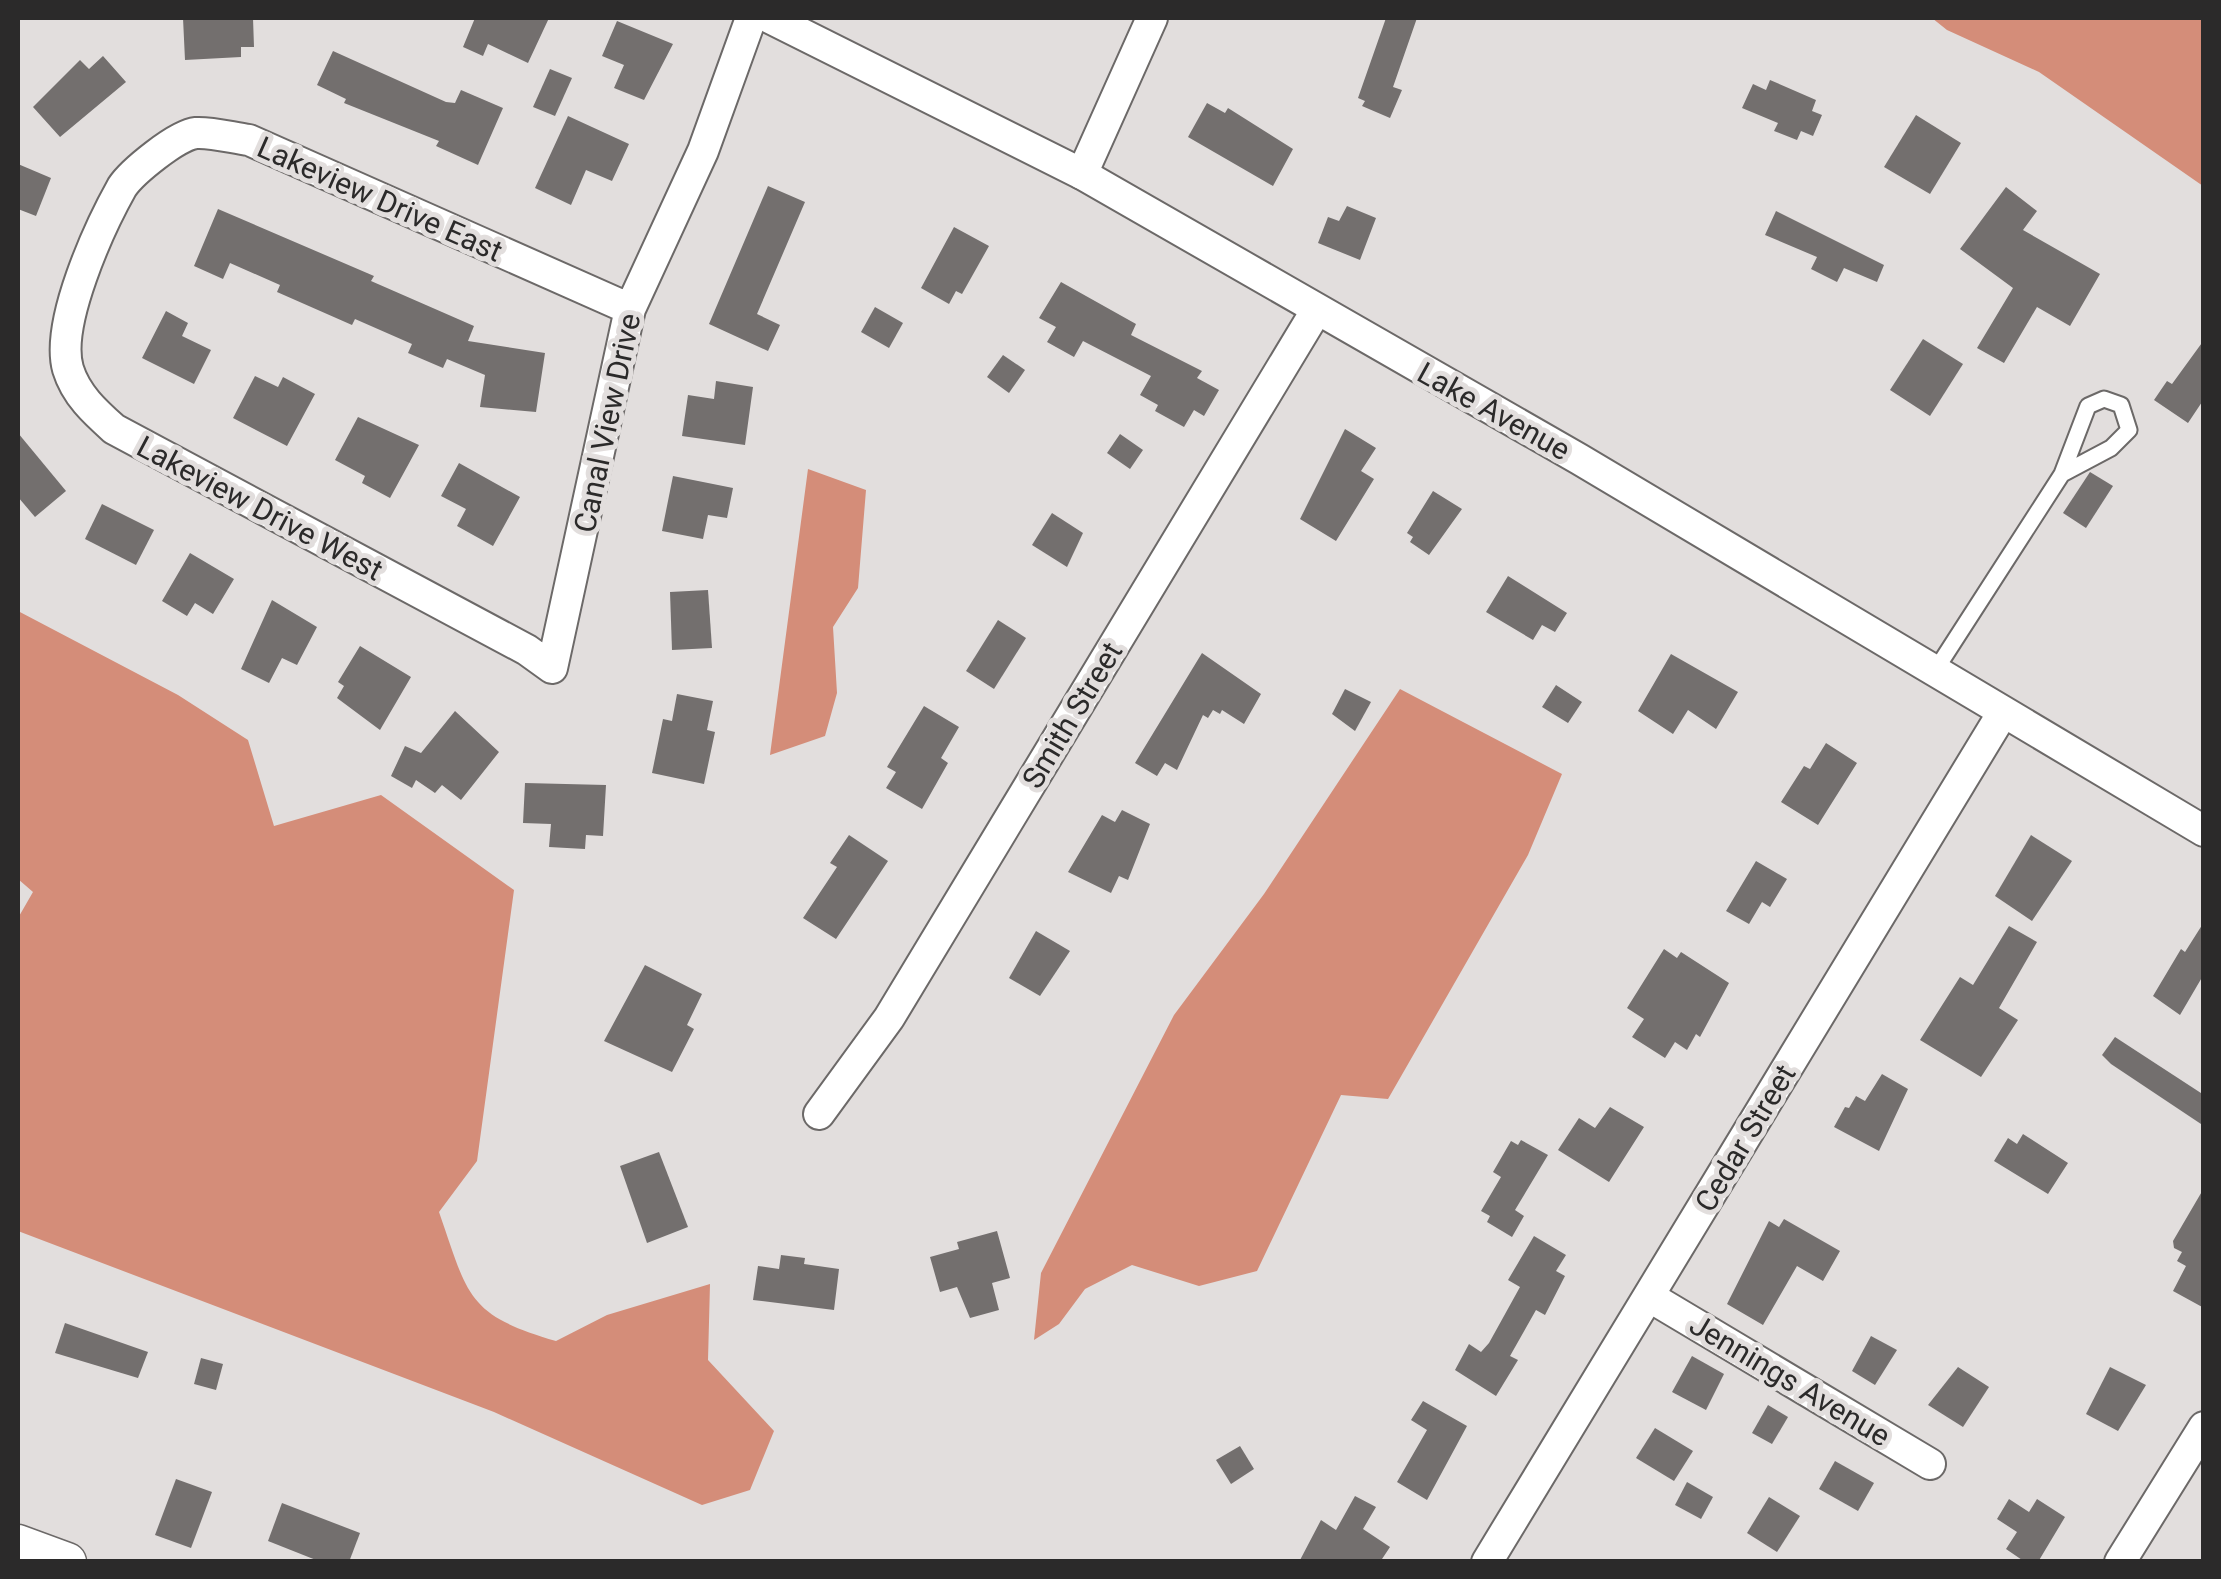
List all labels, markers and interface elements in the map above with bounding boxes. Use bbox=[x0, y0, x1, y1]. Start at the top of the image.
street label: Lakeview Drive East bbox=[252, 129, 508, 269]
street label: Canal View Drive bbox=[567, 310, 647, 536]
street label: Lake Avenue bbox=[1412, 355, 1576, 467]
street label: Lakeview Drive West bbox=[131, 428, 389, 588]
street label: Smith Street bbox=[1015, 636, 1129, 794]
street label: Cedar Street bbox=[1687, 1058, 1803, 1218]
street label: Jennings Avenue bbox=[1684, 1306, 1896, 1454]

